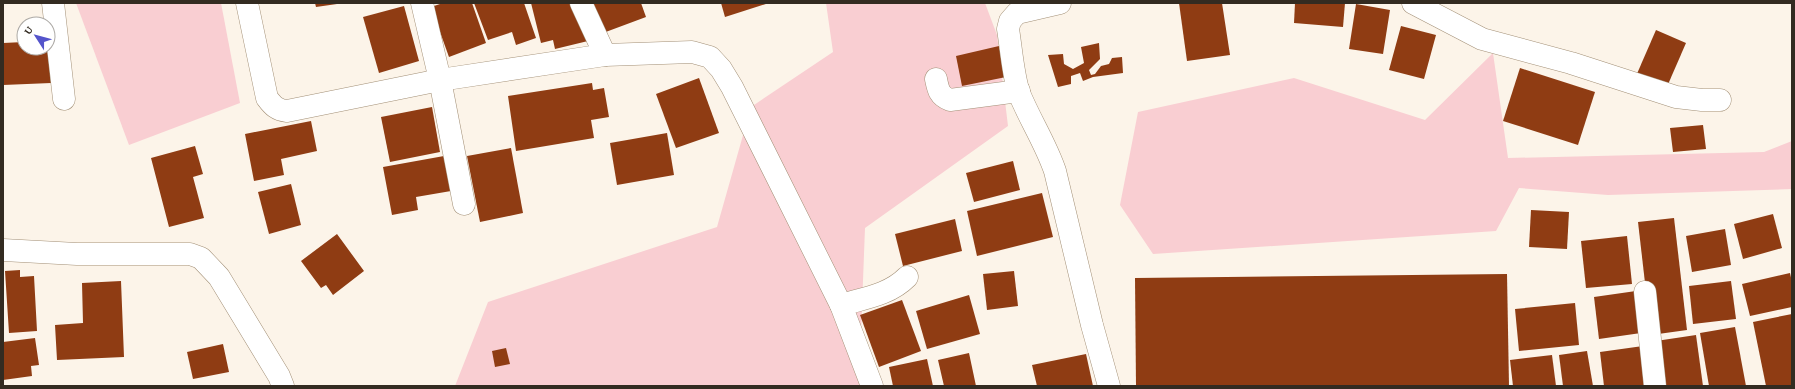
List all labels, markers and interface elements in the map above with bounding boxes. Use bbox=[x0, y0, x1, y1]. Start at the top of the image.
north arrow bbox=[16, 16, 56, 56]
text: U bbox=[21, 23, 35, 37]

